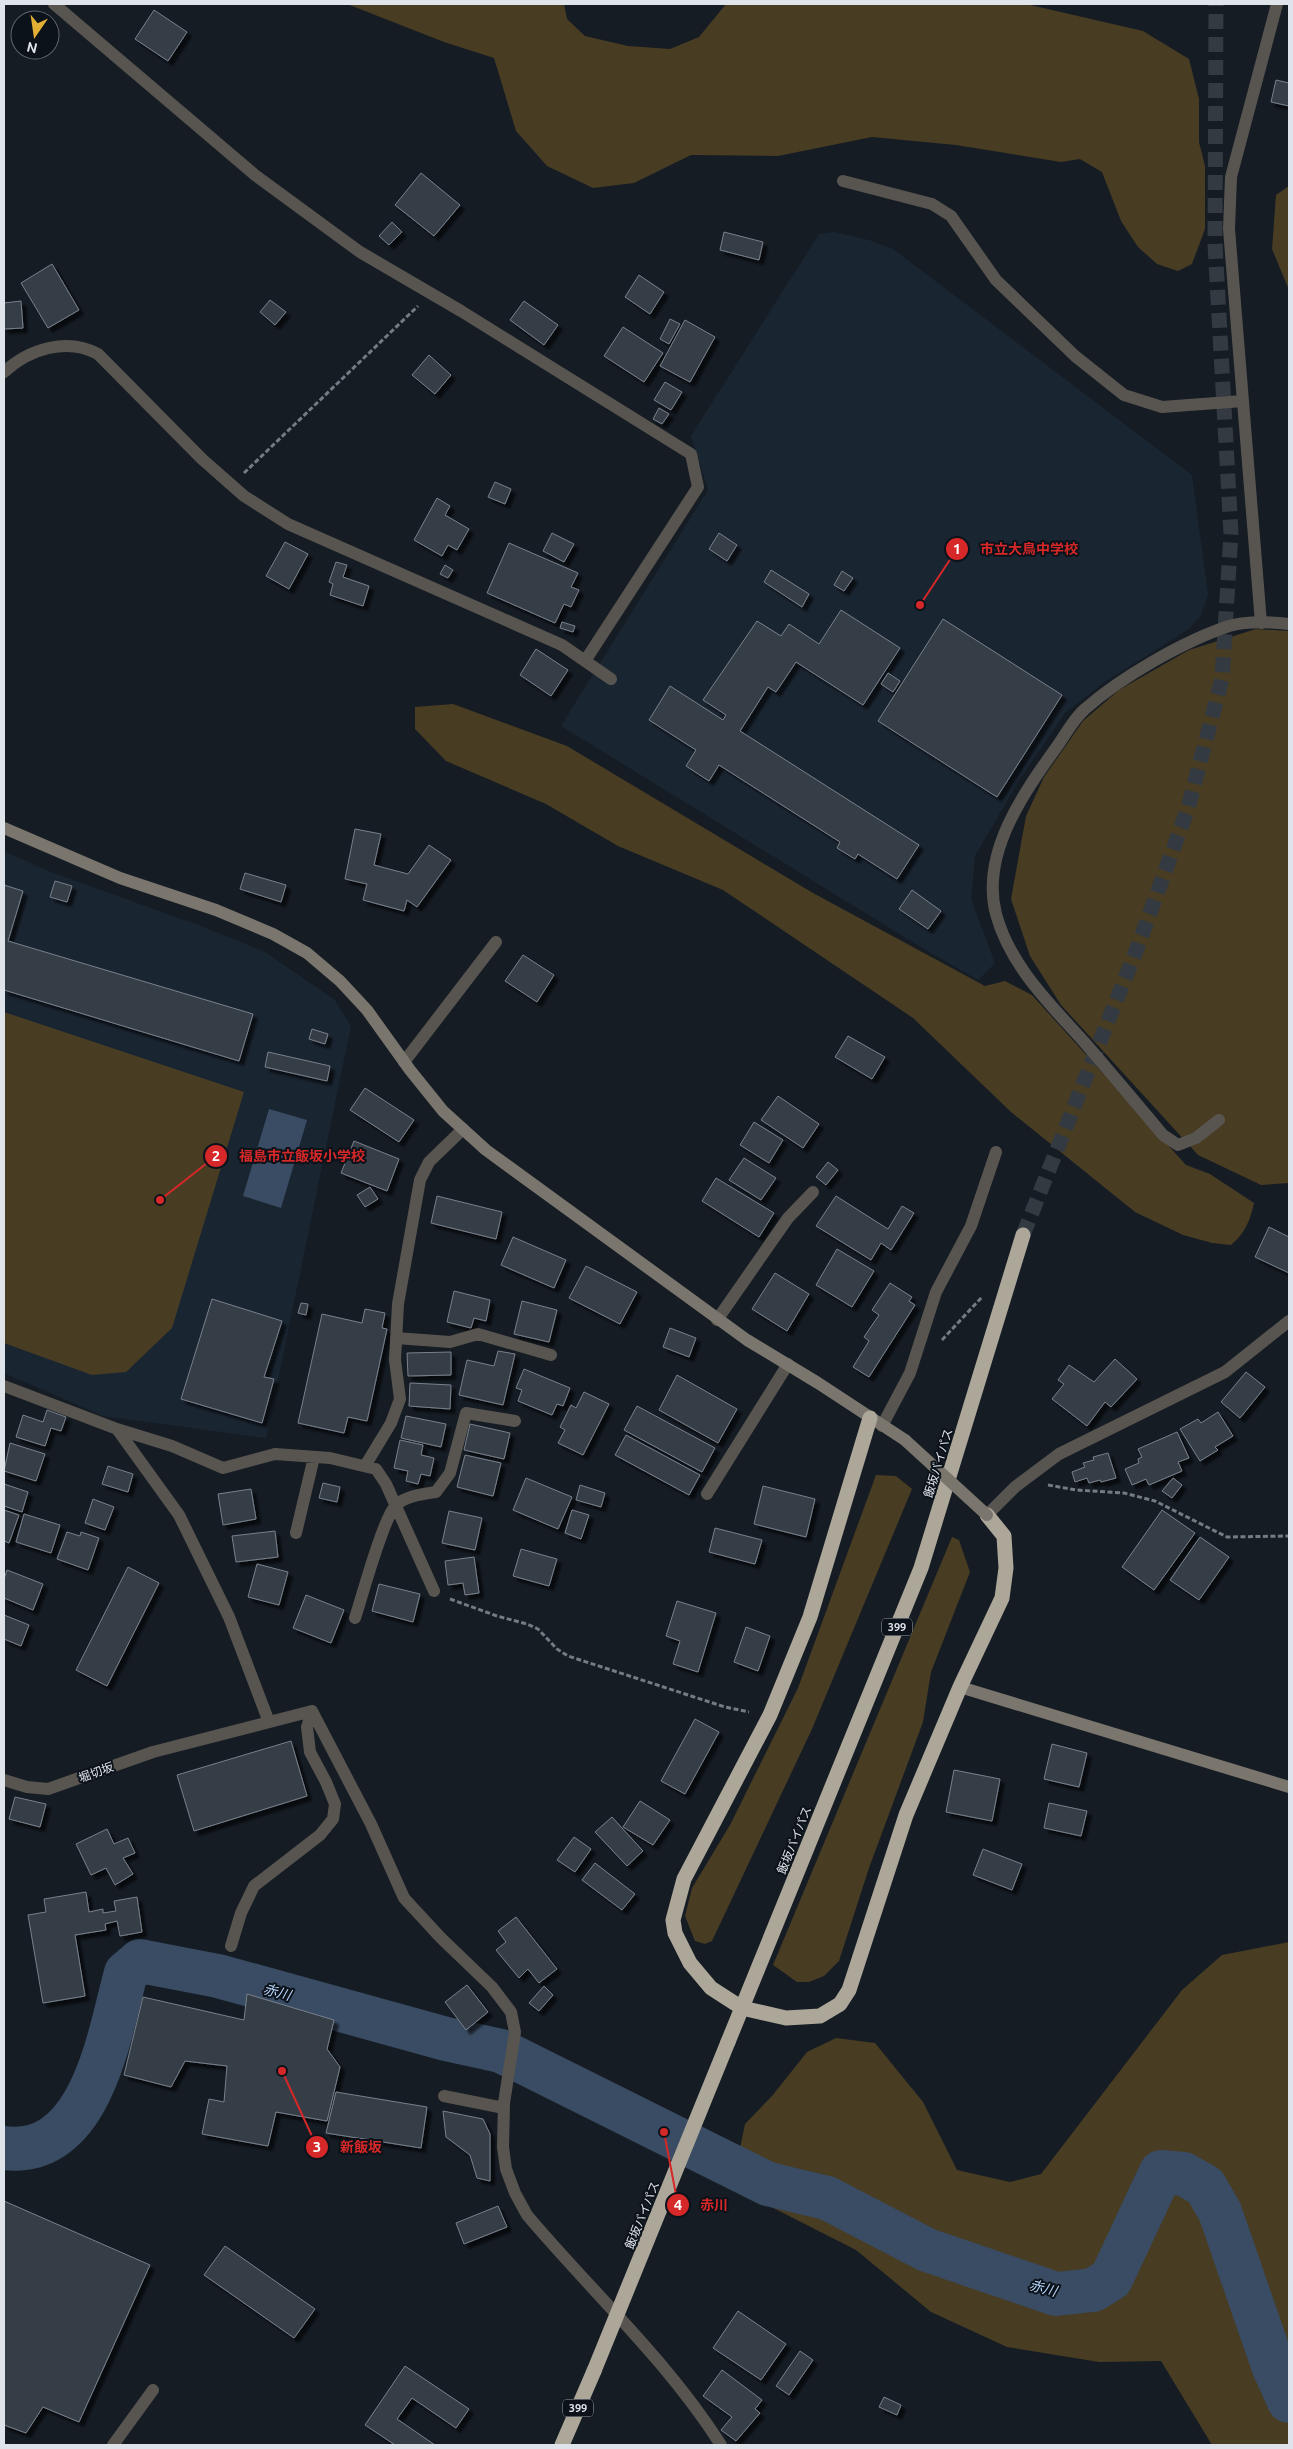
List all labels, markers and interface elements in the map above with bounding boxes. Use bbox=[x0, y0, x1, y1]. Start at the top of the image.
north arrow bbox=[10, 10, 60, 60]
text: N bbox=[25, 39, 39, 57]
callout: 市立大鳥中学校 bbox=[945, 534, 1088, 563]
text: 1 bbox=[953, 540, 961, 557]
text: 市立大鳥中学校 bbox=[980, 541, 1078, 557]
callout: 福島市立飯坂小学校 bbox=[204, 1141, 375, 1170]
text: 2 bbox=[212, 1147, 220, 1164]
text: 福島市立飯坂小学校 bbox=[239, 1148, 365, 1164]
street label: 飯坂バイパス bbox=[921, 1427, 955, 1499]
road number: 399 bbox=[882, 1618, 912, 1635]
street label: 堀切坂 bbox=[77, 1760, 115, 1784]
street label: 飯坂バイパス bbox=[775, 1804, 813, 1876]
water label: 赤川 bbox=[261, 1981, 295, 2004]
callout: 新飯坂 bbox=[305, 2132, 392, 2161]
text: 3 bbox=[313, 2138, 321, 2155]
text: 新飯坂 bbox=[340, 2139, 382, 2155]
street label: 飯坂バイパス bbox=[623, 2179, 661, 2251]
callout: 赤川 bbox=[665, 2190, 738, 2219]
text: 4 bbox=[674, 2196, 682, 2213]
text: 赤川 bbox=[700, 2197, 728, 2213]
water label: 赤川 bbox=[1027, 2277, 1061, 2300]
road number: 399 bbox=[563, 2400, 593, 2416]

